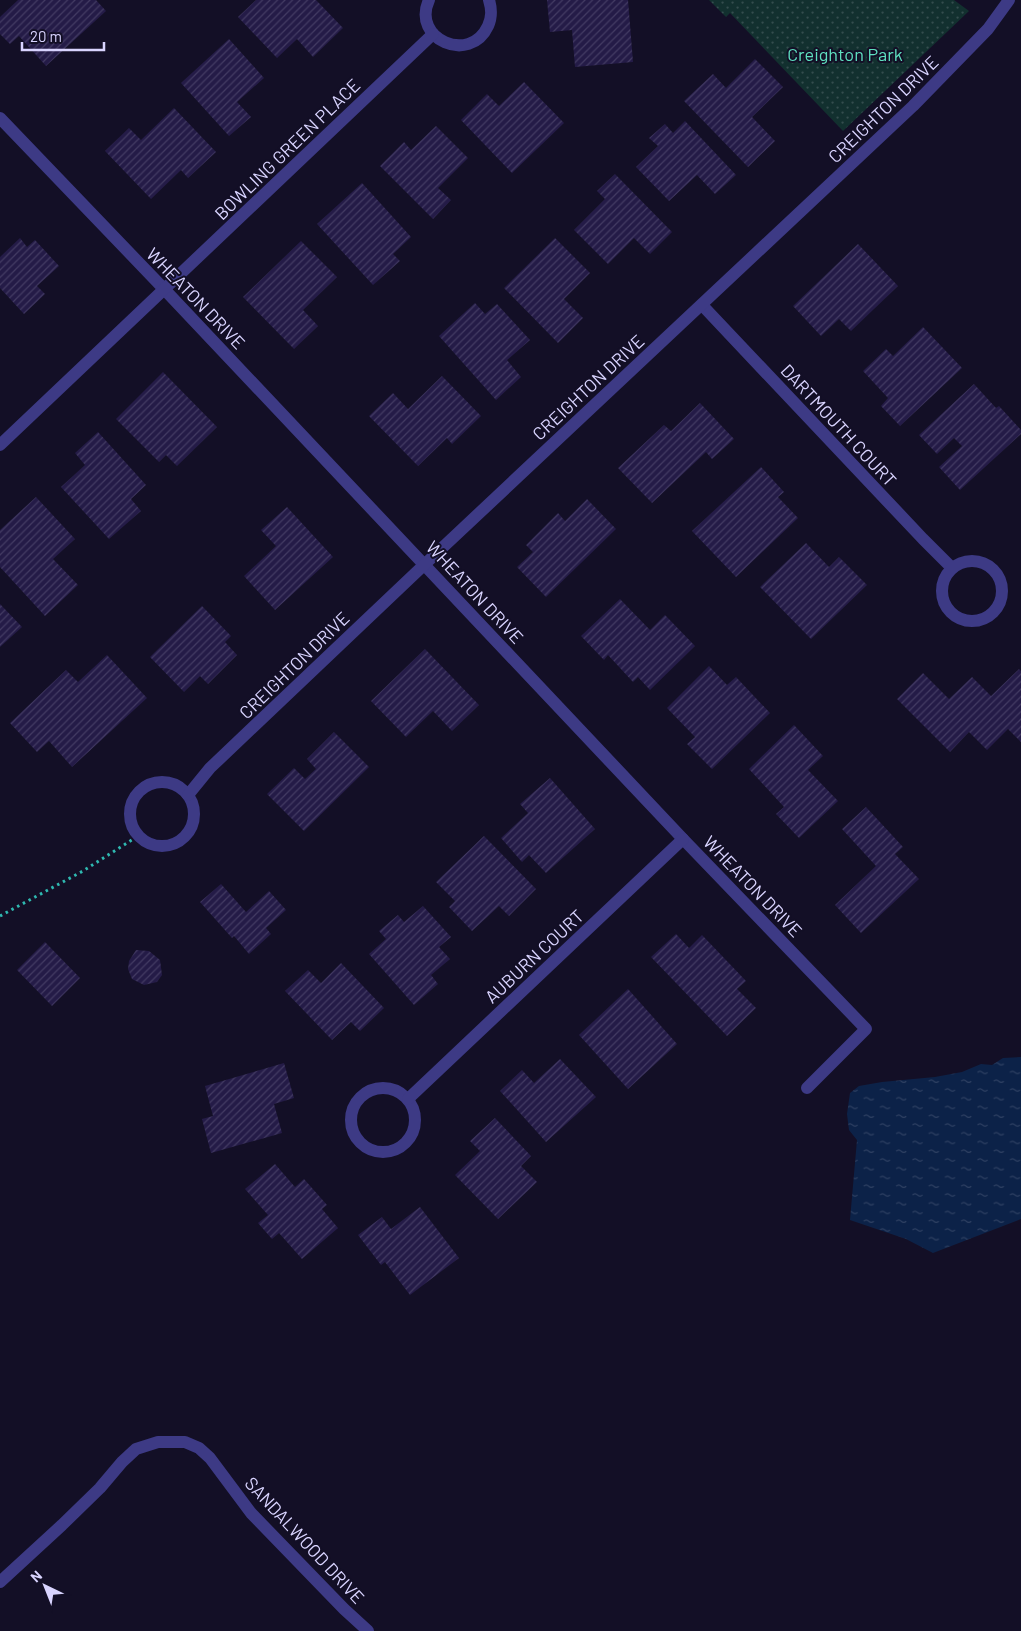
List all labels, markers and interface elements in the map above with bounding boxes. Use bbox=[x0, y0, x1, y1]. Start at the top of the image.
scale bar bbox=[22, 20, 105, 52]
text: 20 m bbox=[30, 27, 62, 45]
park label: Creighton Park bbox=[787, 43, 903, 65]
street label: CREIGHTON DRIVE bbox=[823, 51, 943, 167]
street label: BOWLING GREEN PLACE bbox=[210, 74, 364, 224]
street label: WHEATON DRIVE bbox=[142, 243, 250, 353]
street label: CREIGHTON DRIVE bbox=[528, 330, 648, 444]
street label: DARTMOUTH COURT bbox=[777, 359, 901, 491]
street label: WHEATON DRIVE bbox=[422, 536, 528, 648]
street label: CREIGHTON DRIVE bbox=[234, 607, 354, 723]
street label: WHEATON DRIVE bbox=[699, 831, 807, 941]
street label: AUBURN COURT bbox=[480, 905, 588, 1007]
street label: SANDALWOOD DRIVE bbox=[241, 1472, 369, 1608]
north arrow bbox=[20, 1561, 70, 1611]
text: N bbox=[27, 1567, 45, 1586]

